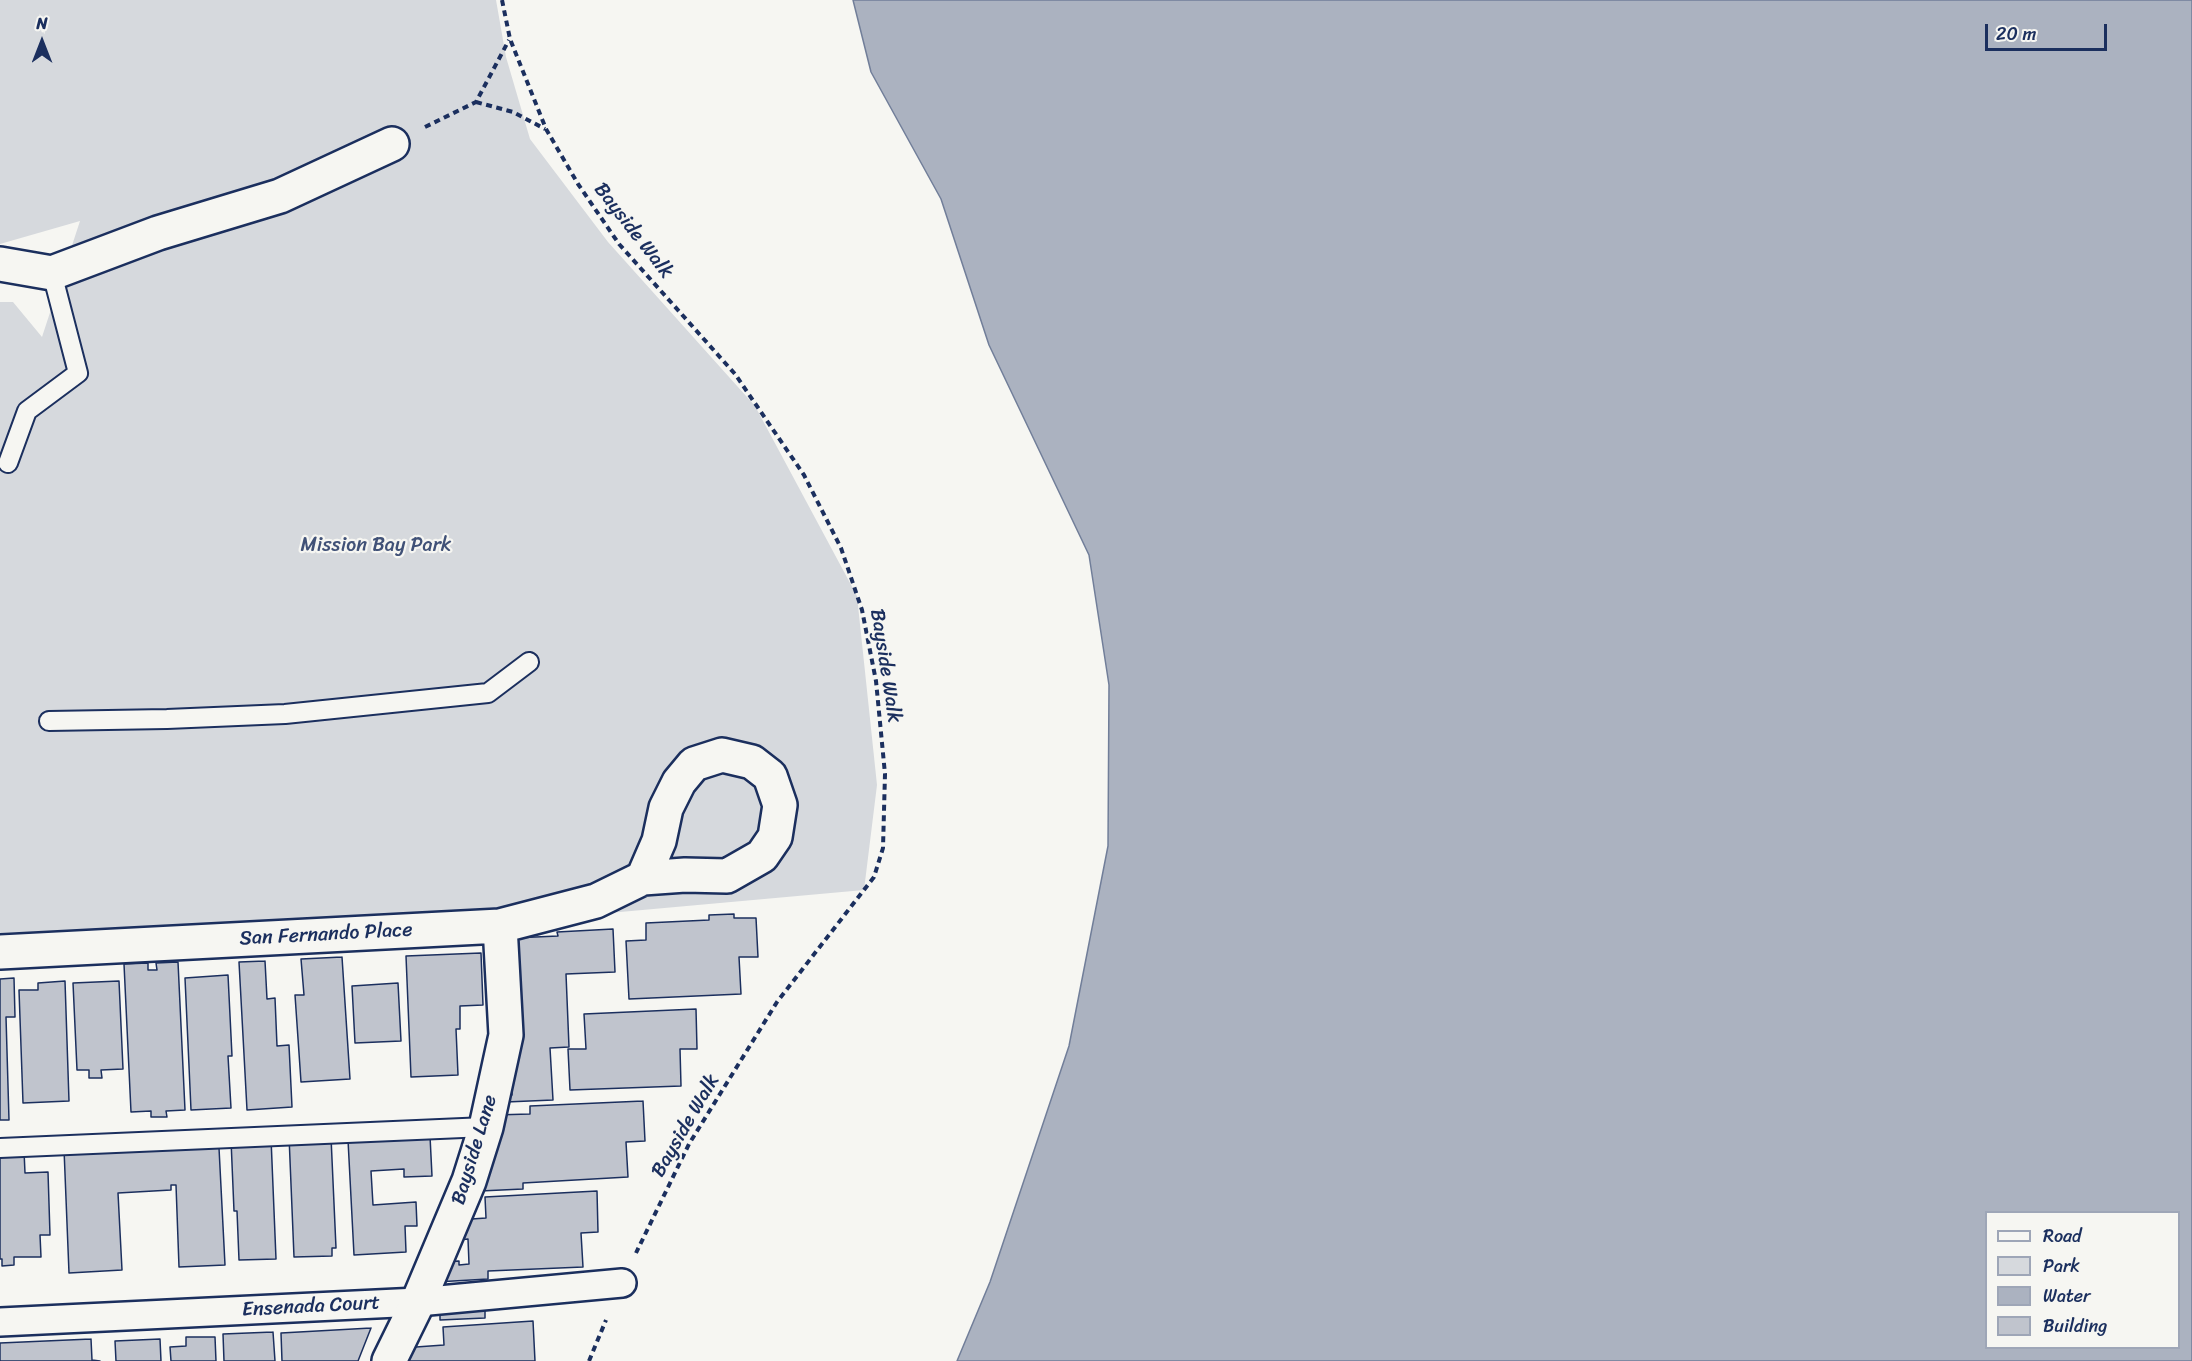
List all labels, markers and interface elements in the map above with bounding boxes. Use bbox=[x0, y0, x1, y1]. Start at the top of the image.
text: N bbox=[36, 9, 48, 38]
north arrow bbox=[12, 12, 72, 72]
scale bar bbox=[1988, 12, 2110, 50]
text: 20 m bbox=[1996, 18, 2036, 50]
street label: Bayside Walk bbox=[588, 178, 678, 284]
park label: Mission Bay Park bbox=[301, 534, 451, 558]
street label: Bayside Walk bbox=[864, 607, 906, 725]
street label: San Fernando Place bbox=[239, 918, 413, 952]
street label: Bayside Walk bbox=[647, 1070, 725, 1182]
street label: Bayside Lane bbox=[447, 1092, 503, 1208]
legend bbox=[1985, 1211, 2180, 1349]
text: Road bbox=[2043, 1220, 2082, 1252]
text: Park bbox=[2043, 1250, 2080, 1282]
text: Water bbox=[2043, 1280, 2090, 1312]
street label: Ensenada Court bbox=[241, 1291, 381, 1323]
text: Building bbox=[2043, 1310, 2107, 1342]

